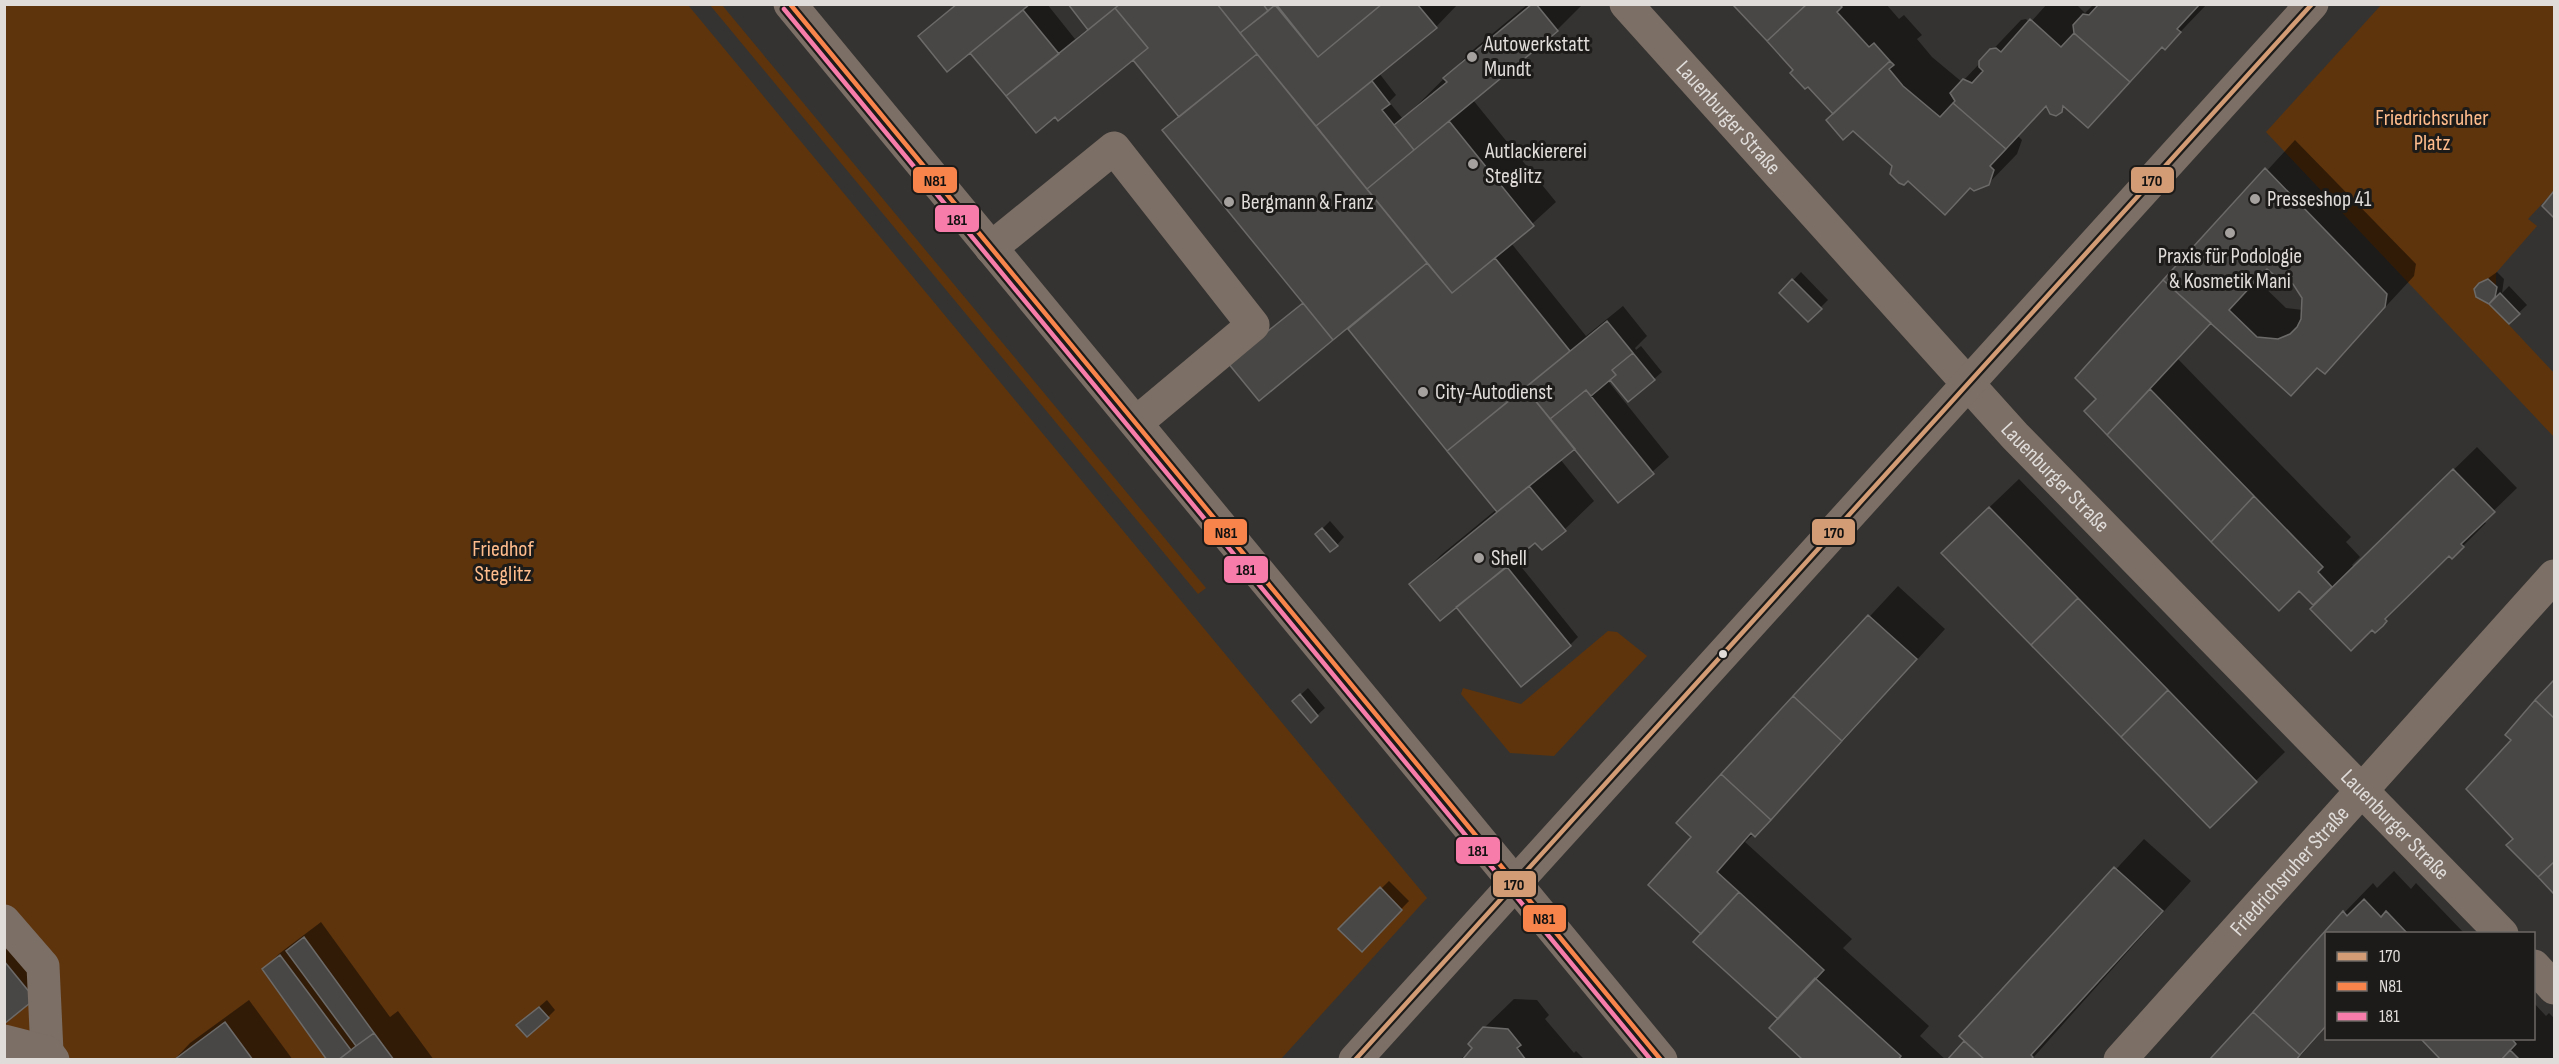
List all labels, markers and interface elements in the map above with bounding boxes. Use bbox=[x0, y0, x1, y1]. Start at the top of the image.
place label: Autowerkstatt Mundt bbox=[1483, 31, 1590, 83]
marker: Autowerkstatt Mundt bbox=[1465, 50, 1479, 64]
street label: Lauenburger Straße bbox=[1670, 55, 1787, 180]
park label: Friedrichsruher Platz bbox=[2375, 105, 2489, 157]
place label: Autlackiererei Steglitz bbox=[1484, 138, 1587, 190]
marker: Autlackiererei Steglitz bbox=[1466, 157, 1480, 171]
line badge: N81 bbox=[912, 166, 958, 194]
line badge: 170 bbox=[2130, 166, 2175, 194]
text: N81 bbox=[924, 172, 947, 191]
text: 170 bbox=[2142, 172, 2162, 191]
place label: Presseshop 41 bbox=[2267, 186, 2372, 213]
place label: Bergmann & Franz bbox=[1241, 189, 1374, 216]
marker: Presseshop 41 bbox=[2248, 192, 2262, 206]
marker: Bergmann & Franz bbox=[1222, 195, 1236, 209]
line badge: 181 bbox=[934, 204, 980, 233]
text: 181 bbox=[947, 211, 968, 230]
marker: Praxis für Podologie & Kosmetik Mani bbox=[2223, 226, 2237, 240]
place label: Praxis für Podologie & Kosmetik Mani bbox=[2158, 243, 2302, 295]
place label: City-Autodienst bbox=[1435, 379, 1553, 406]
marker: City-Autodienst bbox=[1416, 385, 1430, 399]
street label: Lauenburger Straße bbox=[1995, 416, 2115, 538]
line badge: N81 bbox=[1203, 518, 1248, 546]
line badge: 170 bbox=[1811, 518, 1856, 546]
text: N81 bbox=[1215, 524, 1238, 543]
text: 170 bbox=[1824, 524, 1844, 543]
park label: Friedhof Steglitz bbox=[472, 536, 534, 588]
place label: Shell bbox=[1491, 545, 1527, 572]
marker: Shell bbox=[1472, 551, 1486, 565]
line badge: 181 bbox=[1223, 555, 1269, 584]
text: 181 bbox=[1236, 561, 1257, 580]
unlabelled marker bbox=[1717, 648, 1729, 660]
street label: Lauenburger Straße bbox=[2335, 764, 2455, 886]
street label: Friedrichsruher Straße bbox=[2224, 800, 2355, 942]
line badge: 181 bbox=[1455, 836, 1501, 865]
text: 181 bbox=[1468, 842, 1489, 861]
line badge: 170 bbox=[1492, 870, 1537, 898]
text: 170 bbox=[1504, 876, 1524, 895]
line badge: N81 bbox=[1522, 904, 1567, 933]
text: N81 bbox=[1533, 910, 1556, 929]
legend bbox=[2325, 932, 2535, 1040]
text: 170 bbox=[2379, 946, 2400, 967]
text: N81 bbox=[2379, 976, 2403, 997]
text: 181 bbox=[2379, 1006, 2400, 1027]

